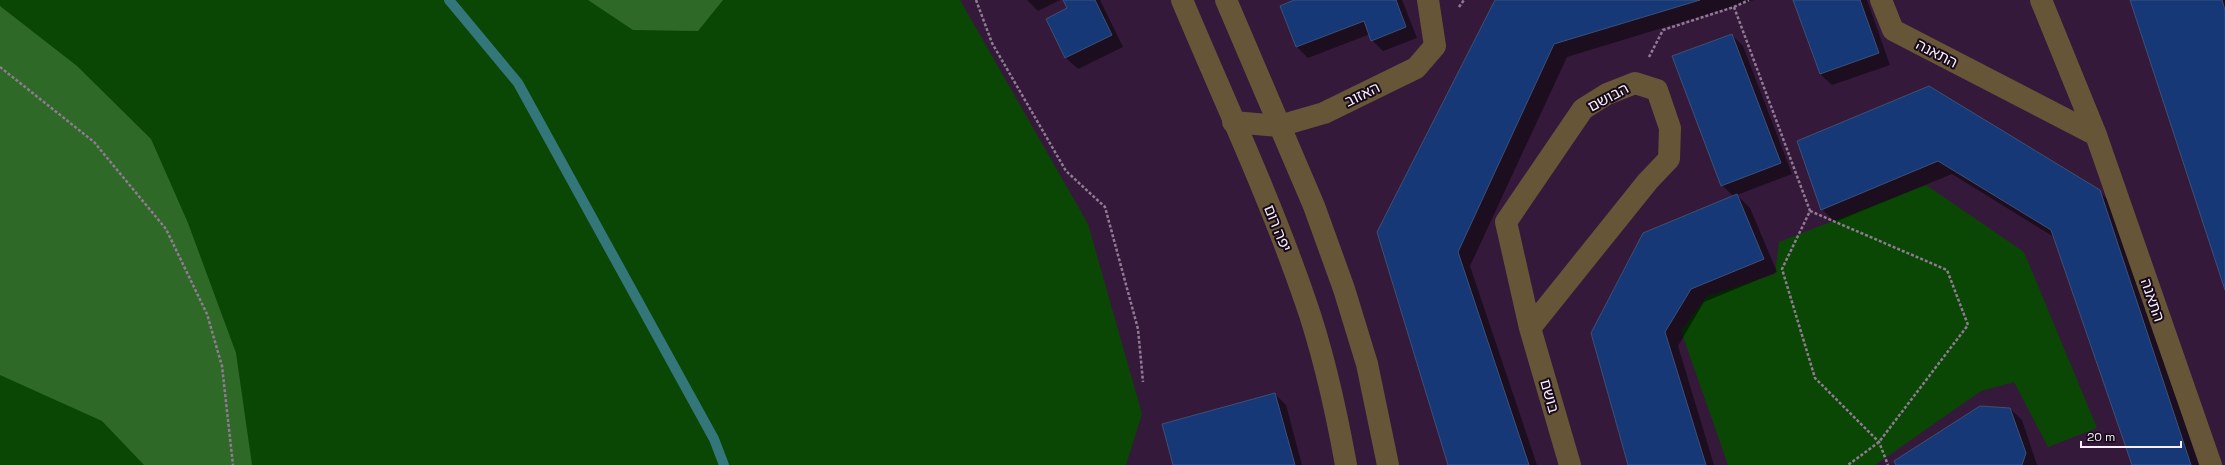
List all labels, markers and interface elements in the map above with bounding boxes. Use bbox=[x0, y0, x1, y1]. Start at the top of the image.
street label: התאנה bbox=[1913, 34, 1961, 72]
street label: האזוב bbox=[1341, 77, 1383, 111]
street label: הבושם bbox=[1584, 78, 1632, 116]
street label: יפה רום bbox=[1260, 202, 1296, 254]
street label: התאנה bbox=[2137, 276, 2169, 324]
street label: בושם bbox=[1536, 377, 1564, 415]
scale bar bbox=[2081, 423, 2181, 449]
text: 20 m bbox=[2087, 429, 2115, 445]

